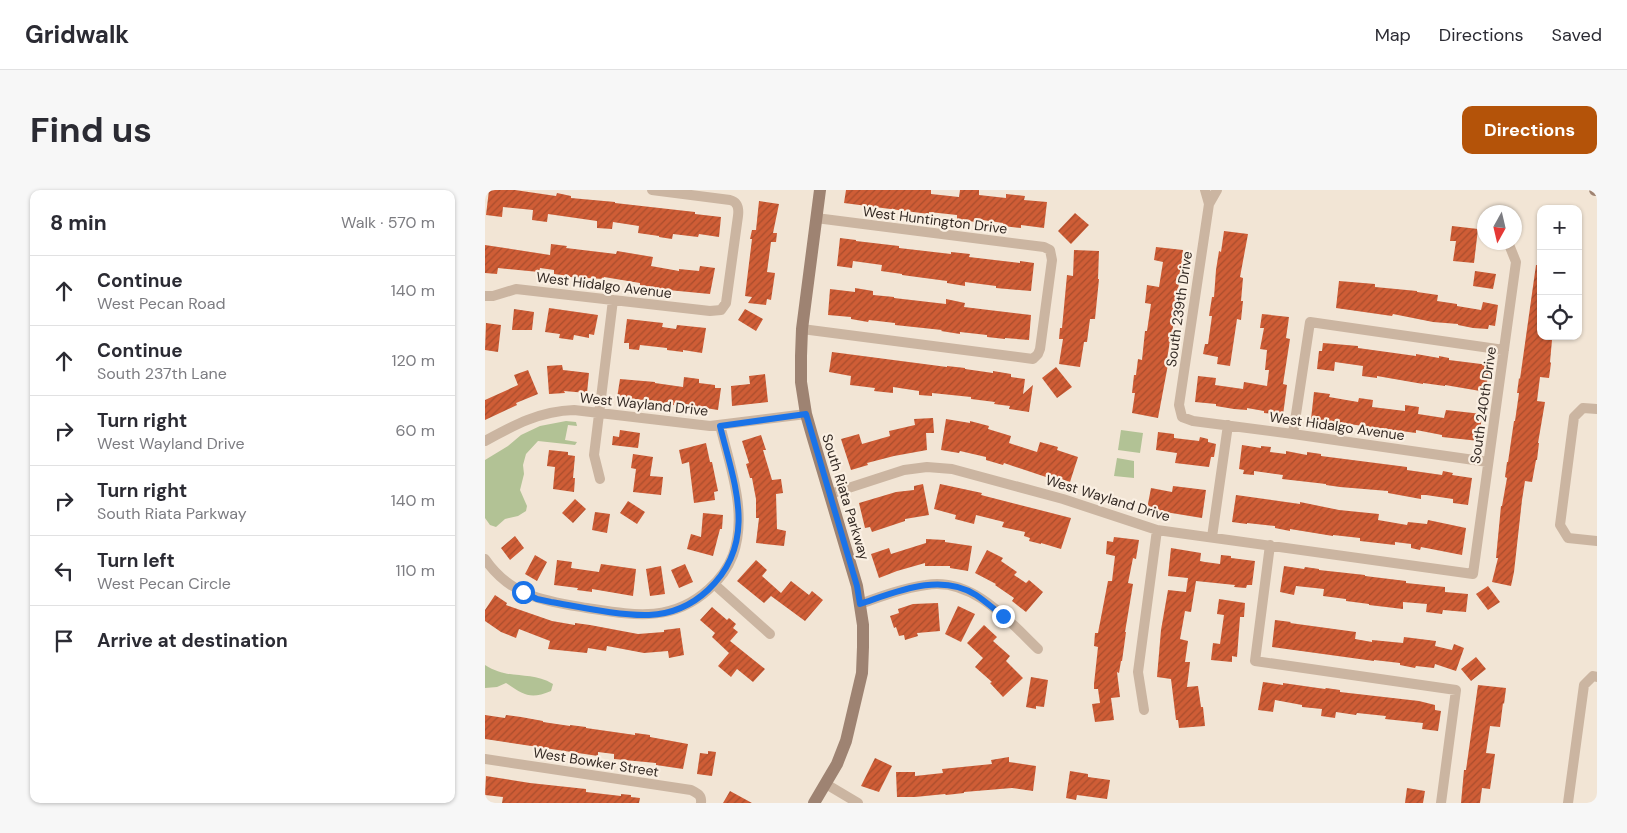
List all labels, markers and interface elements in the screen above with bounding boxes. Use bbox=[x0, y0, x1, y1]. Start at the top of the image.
text: Gridwalk bbox=[25, 19, 129, 50]
text: Map bbox=[1375, 23, 1411, 47]
text: Directions bbox=[1439, 23, 1524, 47]
text: Saved bbox=[1552, 23, 1602, 47]
button: Directions bbox=[1462, 106, 1597, 154]
text: Find us bbox=[30, 107, 152, 153]
street label: West Huntington Drive bbox=[862, 202, 1008, 238]
north arrow bbox=[1477, 205, 1522, 250]
map controls bbox=[1537, 205, 1582, 340]
button: + bbox=[1537, 205, 1582, 250]
text: 8 min bbox=[50, 209, 107, 237]
text: Walk · 570 m bbox=[341, 212, 435, 233]
street label: South 239th Drive bbox=[1162, 250, 1196, 368]
button: − bbox=[1537, 250, 1582, 295]
text: Continue bbox=[97, 268, 183, 293]
street label: West Hidalgo Avenue bbox=[535, 268, 673, 302]
icon: ahead bbox=[50, 277, 78, 305]
text: 140 m bbox=[391, 280, 435, 301]
text: West Pecan Road bbox=[97, 293, 225, 314]
button: locate bbox=[1537, 295, 1582, 340]
text: Continue bbox=[97, 338, 183, 363]
street label: South 240th Drive bbox=[1466, 345, 1500, 465]
icon: ahead bbox=[50, 347, 78, 375]
text: 120 m bbox=[391, 350, 435, 371]
text: South 237th Lane bbox=[97, 363, 227, 384]
street label: West Wayland Drive bbox=[579, 388, 709, 420]
text: Turn right bbox=[97, 408, 187, 433]
street label: West Hidalgo Avenue bbox=[1268, 408, 1406, 444]
icon: right bbox=[50, 417, 78, 445]
text: 60 m bbox=[395, 420, 435, 441]
street label: South Riata Parkway bbox=[818, 432, 874, 562]
text: West Wayland Drive bbox=[97, 433, 245, 454]
street label: West Wayland Drive bbox=[1044, 471, 1172, 526]
text: Turn right bbox=[97, 478, 187, 503]
icon: right bbox=[50, 487, 78, 515]
text: 140 m bbox=[391, 490, 435, 511]
text: South Riata Parkway bbox=[97, 503, 247, 524]
text: Turn left bbox=[97, 548, 175, 573]
icon: left bbox=[50, 557, 78, 585]
text: 110 m bbox=[396, 560, 435, 581]
text: West Pecan Circle bbox=[97, 573, 231, 594]
route start bbox=[512, 581, 535, 604]
route end bbox=[992, 605, 1015, 628]
icon: arrive bbox=[50, 627, 78, 655]
text: Arrive at destination bbox=[97, 628, 288, 653]
street label: West Bowker Street bbox=[532, 743, 660, 781]

